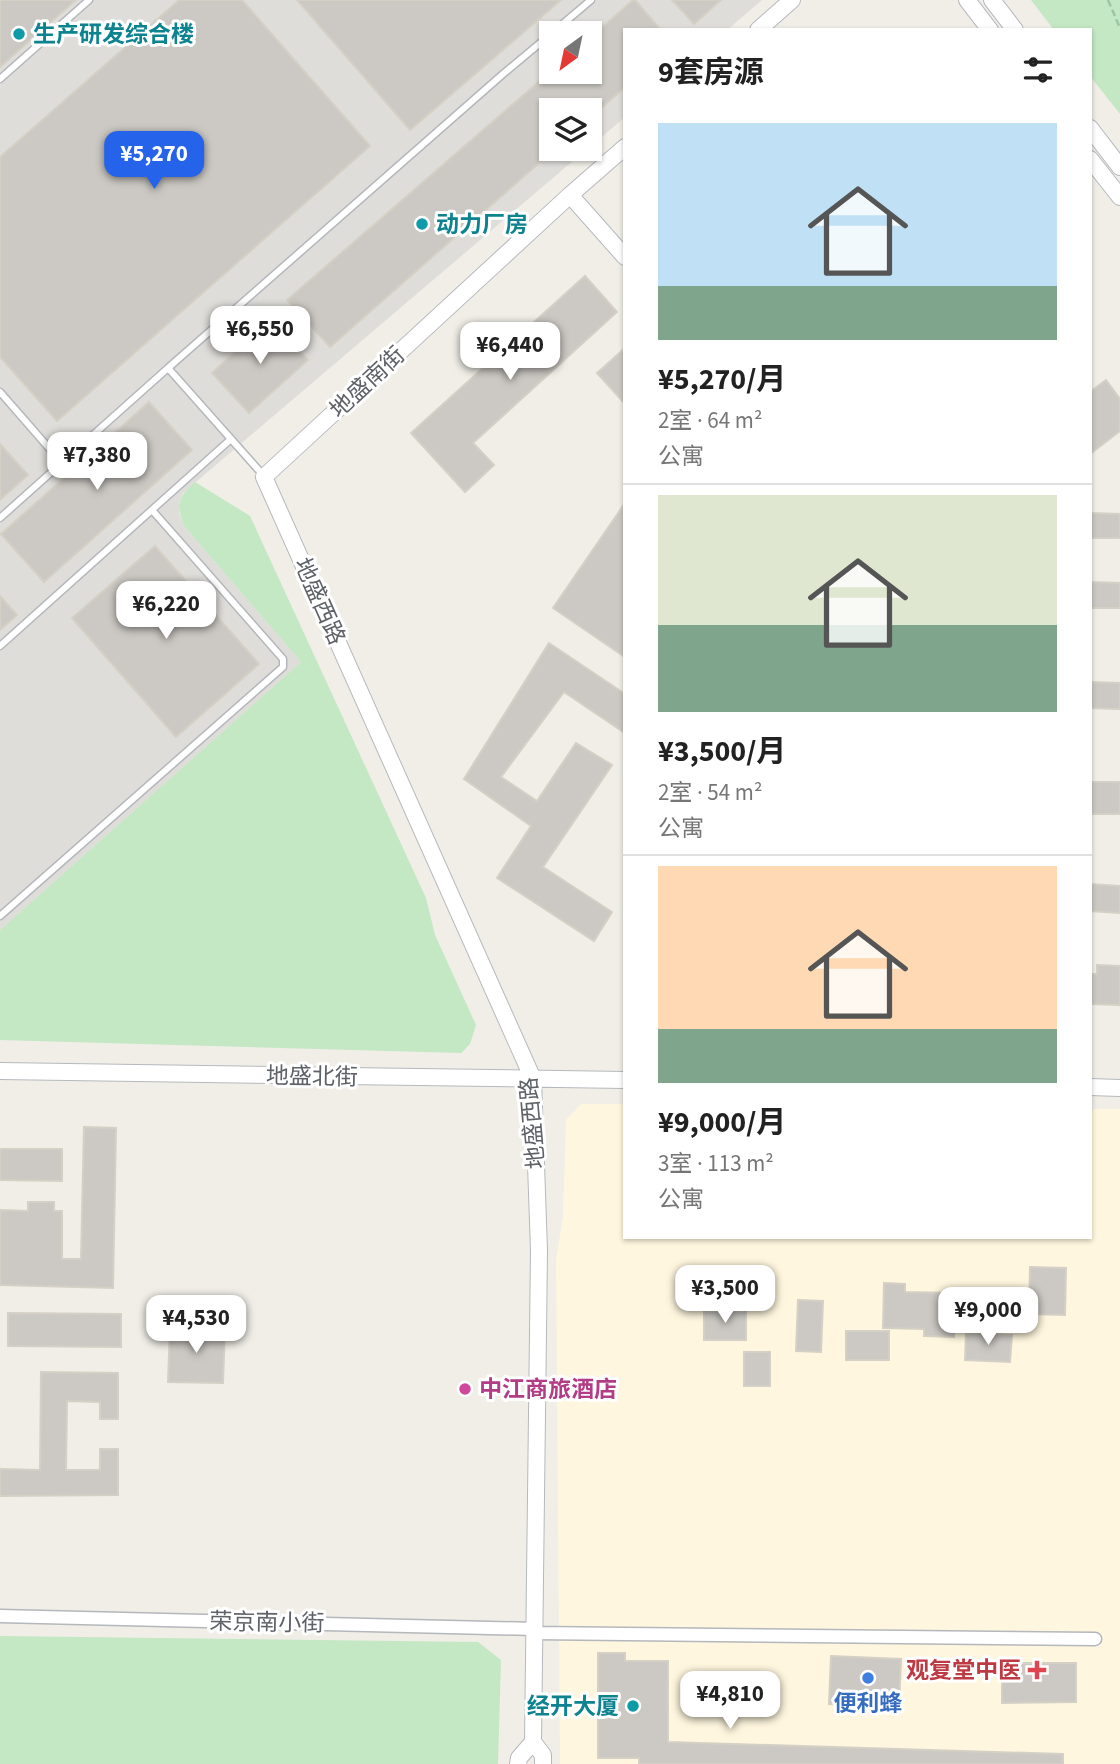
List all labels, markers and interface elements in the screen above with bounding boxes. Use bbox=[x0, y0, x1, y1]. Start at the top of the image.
place label: 生产研发综合楼 bbox=[33, 18, 194, 51]
north arrow bbox=[539, 21, 602, 84]
map controls bbox=[539, 21, 602, 161]
marker: 生产研发综合楼 bbox=[11, 26, 27, 42]
text: 9套房源 bbox=[658, 51, 764, 94]
icon: filters bbox=[1019, 51, 1057, 89]
button: layers bbox=[539, 98, 602, 161]
pin: ¥5,270 bbox=[97, 132, 211, 191]
text: ¥5,270 bbox=[120, 137, 188, 170]
icon: home bbox=[795, 168, 921, 294]
place label: 动力厂房 bbox=[436, 208, 528, 241]
marker: 动力厂房 bbox=[414, 216, 430, 232]
pin: ¥6,550 bbox=[203, 306, 317, 366]
text: ¥6,550 bbox=[226, 312, 294, 345]
pin: ¥6,440 bbox=[453, 322, 567, 382]
text: ¥6,440 bbox=[476, 328, 544, 361]
street label: 地盛南街 bbox=[322, 339, 412, 426]
text: ¥5,270/月 bbox=[658, 358, 786, 401]
text: 2室 · 64 m² bbox=[658, 404, 762, 437]
pin: ¥7,380 bbox=[40, 433, 154, 492]
text: ¥7,380 bbox=[63, 438, 131, 471]
text: 公寓 bbox=[658, 440, 704, 473]
icon: home bbox=[795, 540, 921, 666]
street label: 地盛西路 bbox=[286, 552, 353, 650]
pin: ¥6,220 bbox=[109, 582, 223, 641]
text: ¥6,220 bbox=[132, 587, 200, 620]
text: ¥3,500/月 bbox=[658, 730, 786, 773]
text: 2室 · 54 m² bbox=[658, 776, 762, 809]
text: 公寓 bbox=[658, 812, 704, 845]
icon: home bbox=[795, 911, 921, 1037]
street label: 地盛北街 bbox=[266, 1059, 358, 1094]
street label: 地盛西路 bbox=[512, 1076, 553, 1170]
text: ¥9,000/月 bbox=[658, 1101, 786, 1144]
text: 3室 · 113 m² bbox=[658, 1147, 774, 1180]
text: 公寓 bbox=[658, 1183, 704, 1216]
pin: ¥3,500 bbox=[668, 1266, 782, 1325]
text: ¥3,500 bbox=[691, 1271, 759, 1304]
pin: ¥9,000 bbox=[931, 1288, 1045, 1347]
text: ¥9,000 bbox=[954, 1293, 1022, 1326]
pin: ¥4,530 bbox=[139, 1296, 253, 1355]
text: ¥4,530 bbox=[162, 1301, 230, 1334]
place label: 中江商旅酒店 bbox=[479, 1373, 617, 1406]
marker: 中江商旅酒店 bbox=[457, 1381, 473, 1397]
street label: 荣京南小街 bbox=[209, 1605, 325, 1640]
place label: 观复堂中医 bbox=[906, 1654, 1021, 1687]
marker: 观复堂中医 bbox=[1027, 1660, 1047, 1680]
marker: 便利蜂 bbox=[860, 1670, 876, 1686]
pin: ¥4,810 bbox=[673, 1672, 787, 1731]
text: ¥4,810 bbox=[696, 1677, 764, 1710]
place label: 便利蜂 bbox=[834, 1687, 903, 1720]
place label: 经开大厦 bbox=[527, 1690, 619, 1723]
marker: 经开大厦 bbox=[625, 1698, 641, 1714]

